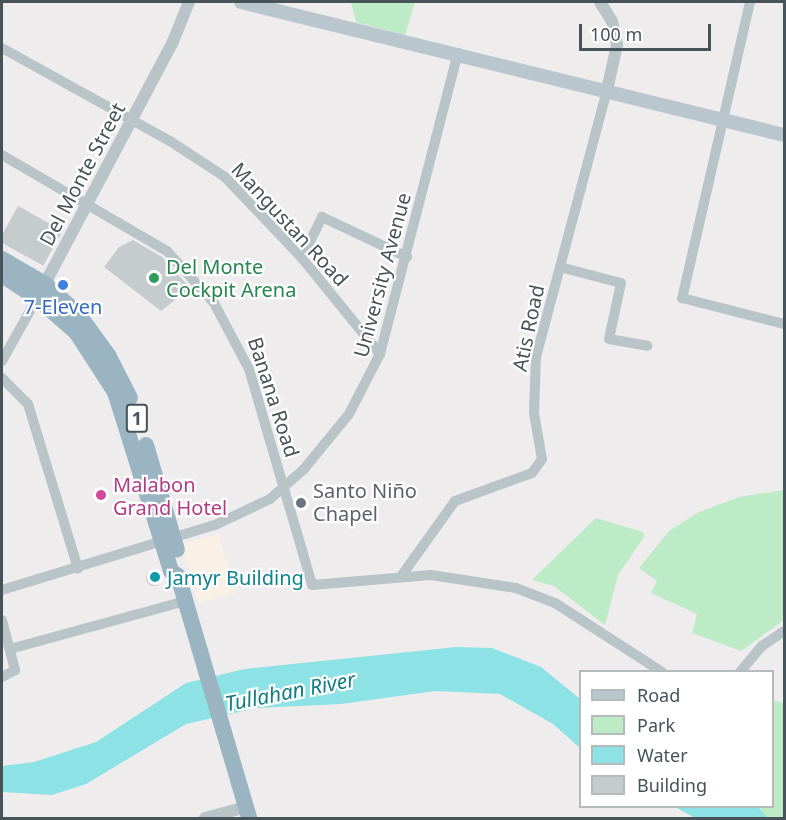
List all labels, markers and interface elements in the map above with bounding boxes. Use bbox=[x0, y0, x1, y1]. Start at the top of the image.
scale bar bbox=[582, 12, 714, 50]
text: 100 m bbox=[590, 22, 642, 46]
street label: Del Monte Street bbox=[34, 98, 130, 250]
street label: Mangustan Road bbox=[227, 157, 353, 291]
street label: University Avenue bbox=[348, 190, 416, 360]
place label: Del Monte Cockpit Arena bbox=[166, 254, 296, 301]
marker: Del Monte Cockpit Arena bbox=[147, 271, 161, 285]
marker: 7-Eleven bbox=[56, 278, 70, 292]
street label: Atis Road bbox=[507, 282, 549, 374]
place label: 7-Eleven bbox=[24, 294, 102, 318]
street label: Banana Road bbox=[243, 334, 305, 460]
road number: 1 bbox=[125, 403, 149, 433]
place label: Malabon Grand Hotel bbox=[113, 472, 227, 519]
place label: Santo Niño Chapel bbox=[313, 479, 417, 526]
marker: Malabon Grand Hotel bbox=[94, 488, 108, 502]
marker: Santo Niño Chapel bbox=[294, 496, 308, 510]
place label: Jamyr Building bbox=[167, 565, 304, 589]
marker: Jamyr Building bbox=[148, 570, 162, 584]
water label: Tullahan River bbox=[223, 666, 357, 716]
legend bbox=[579, 670, 774, 808]
text: Road bbox=[637, 683, 680, 707]
text: Park bbox=[637, 713, 675, 737]
text: Water bbox=[637, 743, 688, 767]
text: Building bbox=[637, 773, 707, 797]

